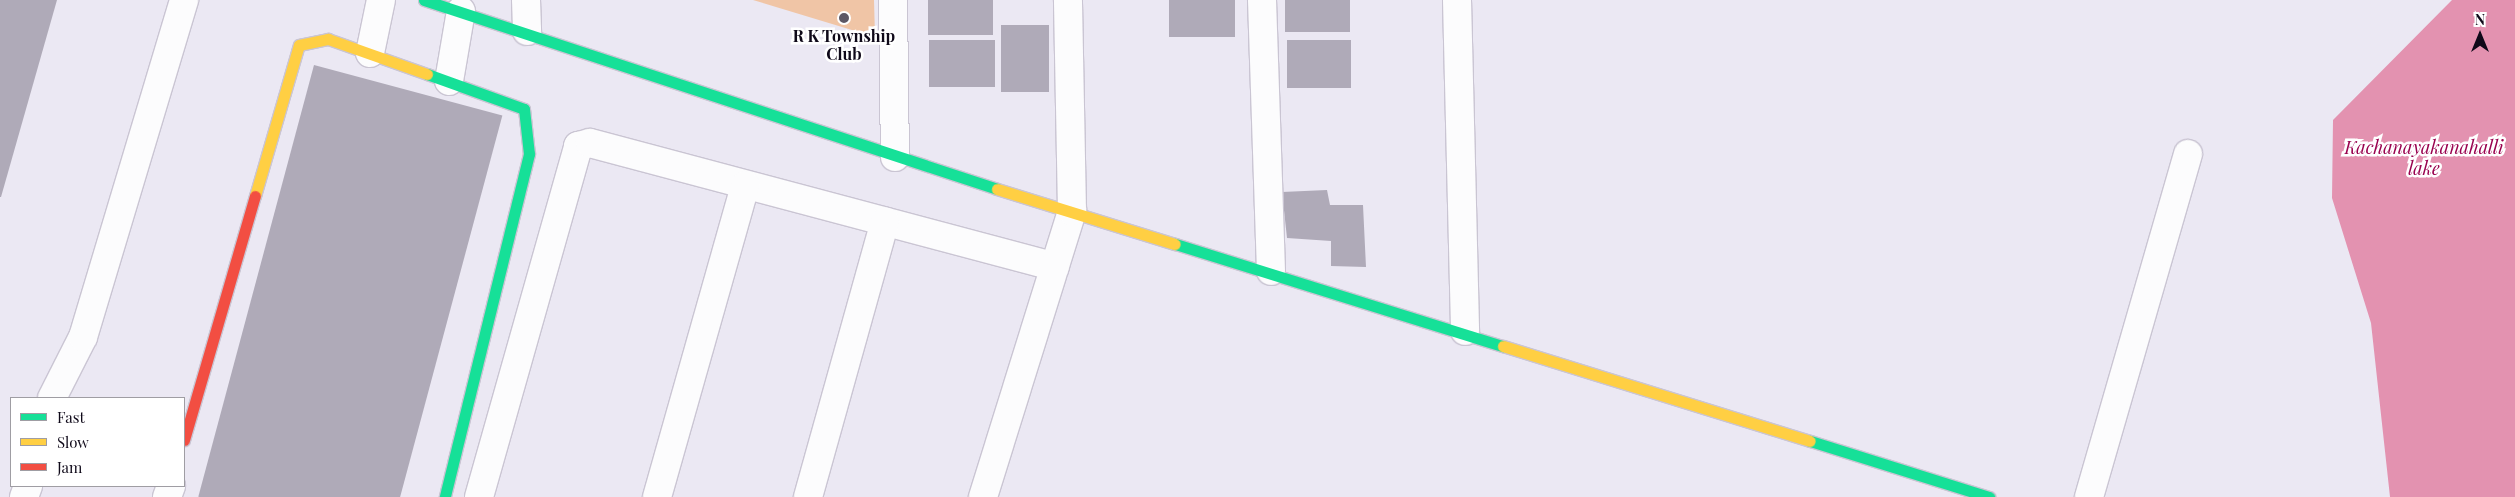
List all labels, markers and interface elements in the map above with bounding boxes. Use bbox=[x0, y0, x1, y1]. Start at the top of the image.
north arrow bbox=[2455, 10, 2505, 60]
text: N bbox=[2475, 10, 2485, 29]
marker: R K Township Club bbox=[838, 12, 850, 24]
place label: R K Township Club bbox=[793, 26, 895, 64]
water label: Kachanayakanahalli lake bbox=[2345, 137, 2503, 180]
legend bbox=[10, 397, 185, 487]
text: Fast bbox=[57, 407, 85, 427]
text: Slow bbox=[57, 432, 89, 452]
text: Jam bbox=[57, 457, 82, 477]

